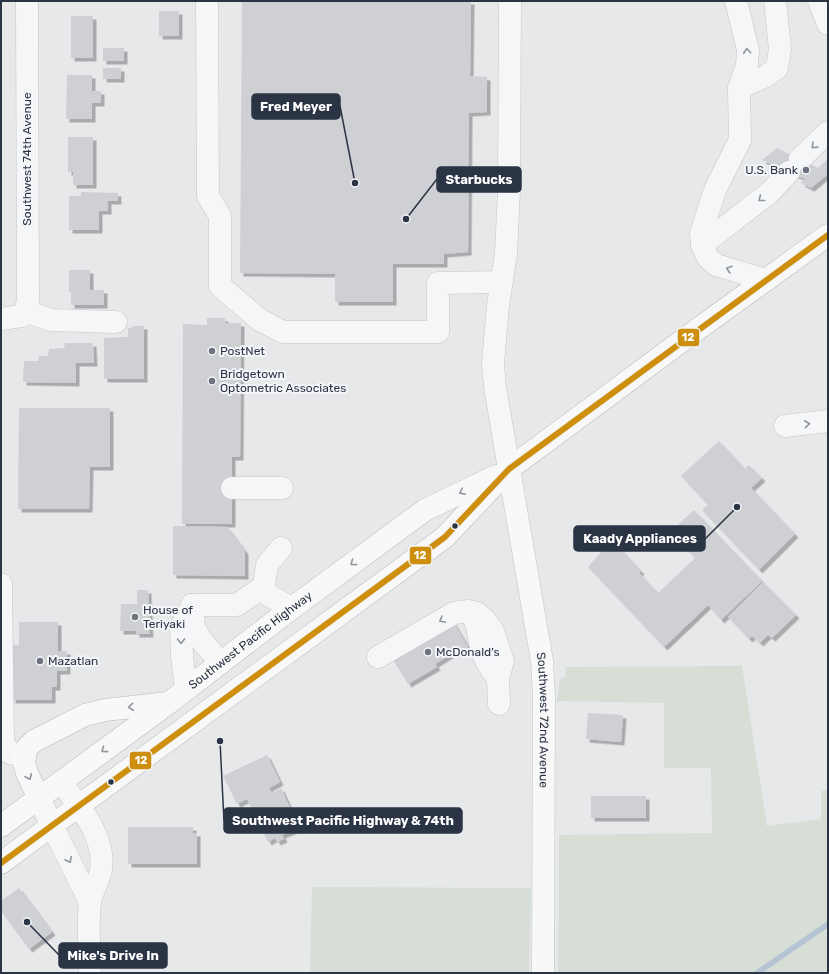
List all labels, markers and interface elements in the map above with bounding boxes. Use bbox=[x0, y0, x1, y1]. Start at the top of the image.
one-way arrow bbox=[742, 48, 751, 54]
street label: Southwest 74th Avenue bbox=[20, 92, 34, 226]
callout: Fred Meyer bbox=[252, 94, 340, 119]
text: Fred Meyer bbox=[260, 99, 332, 114]
one-way arrow bbox=[811, 141, 819, 148]
place label: U.S. Bank bbox=[745, 163, 799, 177]
marker: U.S. Bank bbox=[801, 165, 811, 175]
callout: Starbucks bbox=[437, 167, 521, 192]
text: Starbucks bbox=[445, 172, 513, 187]
one-way arrow bbox=[758, 194, 765, 201]
one-way arrow bbox=[726, 265, 733, 274]
line badge: 12 bbox=[677, 328, 700, 347]
text: 12 bbox=[682, 331, 694, 344]
place label: PostNet bbox=[220, 344, 265, 358]
marker: PostNet bbox=[207, 346, 217, 356]
place label: Bridgetown Optometric Associates bbox=[220, 367, 346, 395]
marker: Bridgetown Optometric Associates bbox=[207, 376, 217, 386]
one-way arrow bbox=[804, 420, 810, 429]
one-way arrow bbox=[458, 487, 466, 495]
unlabelled marker bbox=[450, 521, 460, 531]
callout: Kaady Appliances bbox=[574, 526, 705, 551]
text: Kaady Appliances bbox=[583, 531, 697, 546]
line badge: 12 bbox=[409, 546, 432, 565]
text: 12 bbox=[414, 549, 426, 562]
one-way arrow bbox=[350, 558, 357, 566]
street label: Southwest Pacific Highway bbox=[186, 588, 315, 692]
place label: House of Teriyaki bbox=[143, 603, 193, 631]
marker: House of Teriyaki bbox=[130, 612, 140, 622]
one-way arrow bbox=[439, 615, 446, 622]
one-way arrow bbox=[177, 638, 186, 644]
place label: McDonald's bbox=[436, 645, 500, 659]
marker: McDonald's bbox=[423, 647, 433, 657]
street label: Southwest 72nd Avenue bbox=[534, 651, 551, 788]
place label: Mazatlan bbox=[48, 654, 98, 668]
marker: Mazatlan bbox=[35, 656, 45, 666]
one-way arrow bbox=[128, 702, 134, 711]
one-way arrow bbox=[101, 745, 108, 753]
line badge: 12 bbox=[129, 751, 152, 770]
text: 12 bbox=[135, 754, 147, 767]
one-way arrow bbox=[24, 773, 32, 781]
unlabelled marker bbox=[106, 777, 116, 787]
callout: Southwest Pacific Highway & 74th bbox=[224, 808, 462, 833]
text: Southwest Pacific Highway & 74th bbox=[232, 813, 454, 828]
one-way arrow bbox=[65, 856, 72, 864]
callout: Mike's Drive In bbox=[59, 943, 167, 968]
text: Mike's Drive In bbox=[67, 948, 159, 963]

